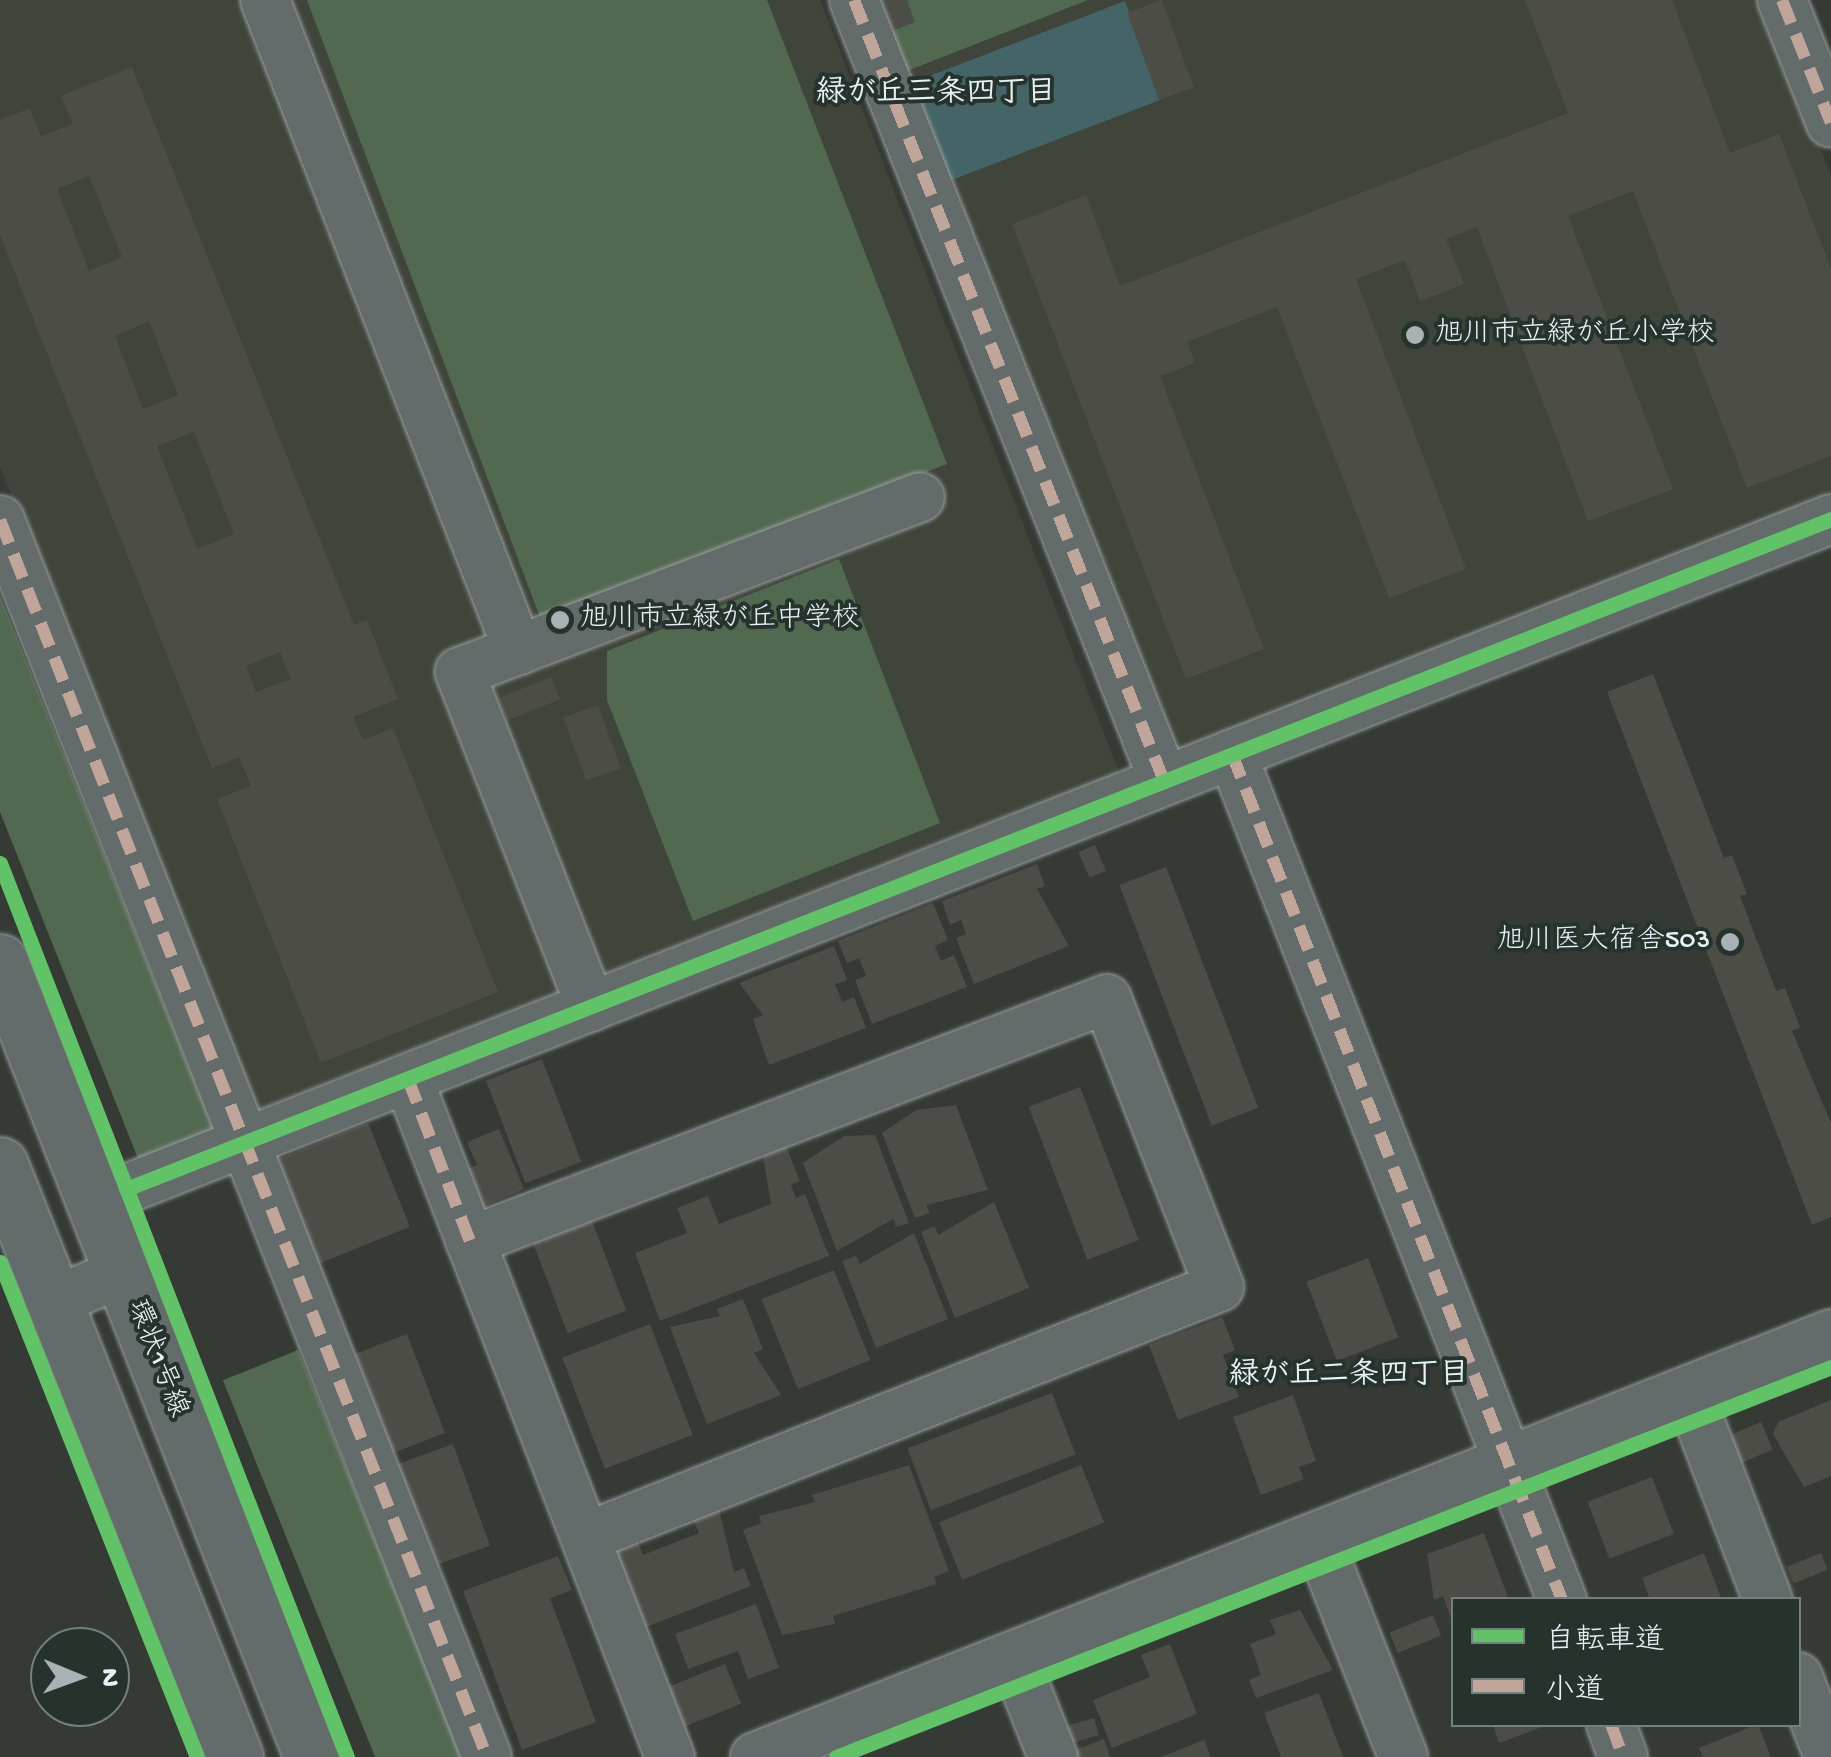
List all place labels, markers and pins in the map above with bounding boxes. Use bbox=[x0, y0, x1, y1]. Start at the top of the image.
place label: 旭川市立緑が丘小学校 bbox=[1435, 318, 1715, 352]
marker: 旭川市立緑が丘小学校 bbox=[1404, 324, 1426, 346]
place label: 旭川市立緑が丘中学校 bbox=[580, 603, 860, 637]
marker: 旭川市立緑が丘中学校 bbox=[549, 609, 571, 631]
place label: 旭川医大宿舎503 bbox=[1497, 925, 1710, 959]
marker: 旭川医大宿舎503 bbox=[1719, 931, 1741, 953]

